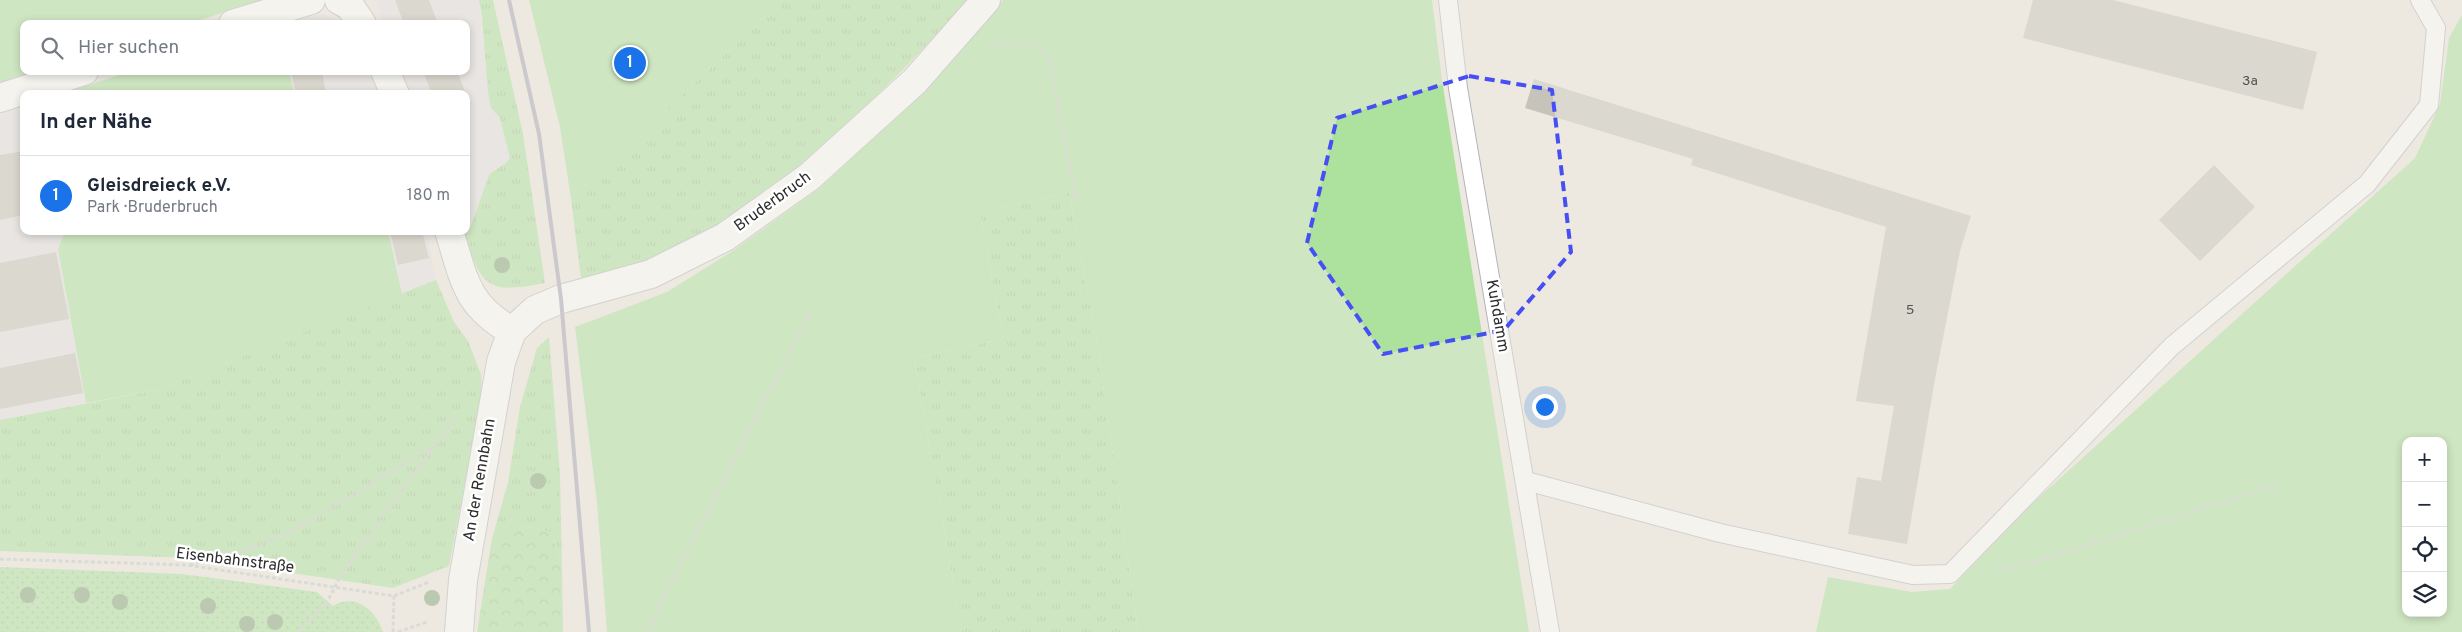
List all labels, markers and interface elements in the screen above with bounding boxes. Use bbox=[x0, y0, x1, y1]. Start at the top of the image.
search box bbox=[20, 20, 470, 75]
icon: search bbox=[38, 34, 66, 62]
text: Hier suchen bbox=[78, 36, 179, 60]
pin: 1 bbox=[614, 44, 646, 82]
house number: 3a bbox=[2242, 73, 2258, 90]
text: In der Nähe bbox=[40, 109, 152, 136]
street label: Bruderbruch bbox=[731, 167, 815, 237]
text: Gleisdreieck e.V. bbox=[87, 174, 231, 198]
text: 1 bbox=[53, 186, 59, 206]
text: 180 m bbox=[407, 186, 450, 206]
text: Park · Bruderbruch bbox=[87, 198, 218, 218]
street label: Kuhdamm bbox=[1481, 278, 1513, 354]
house number: 5 bbox=[1906, 302, 1914, 319]
your location bbox=[1532, 394, 1558, 420]
street label: An der Rennbahn bbox=[459, 417, 501, 543]
map controls bbox=[2402, 437, 2447, 617]
button: + bbox=[2402, 437, 2447, 482]
button: − bbox=[2402, 482, 2447, 527]
button: locate bbox=[2402, 527, 2447, 572]
street label: Eisenbahnstraße bbox=[175, 544, 295, 578]
button: layers bbox=[2402, 572, 2447, 617]

